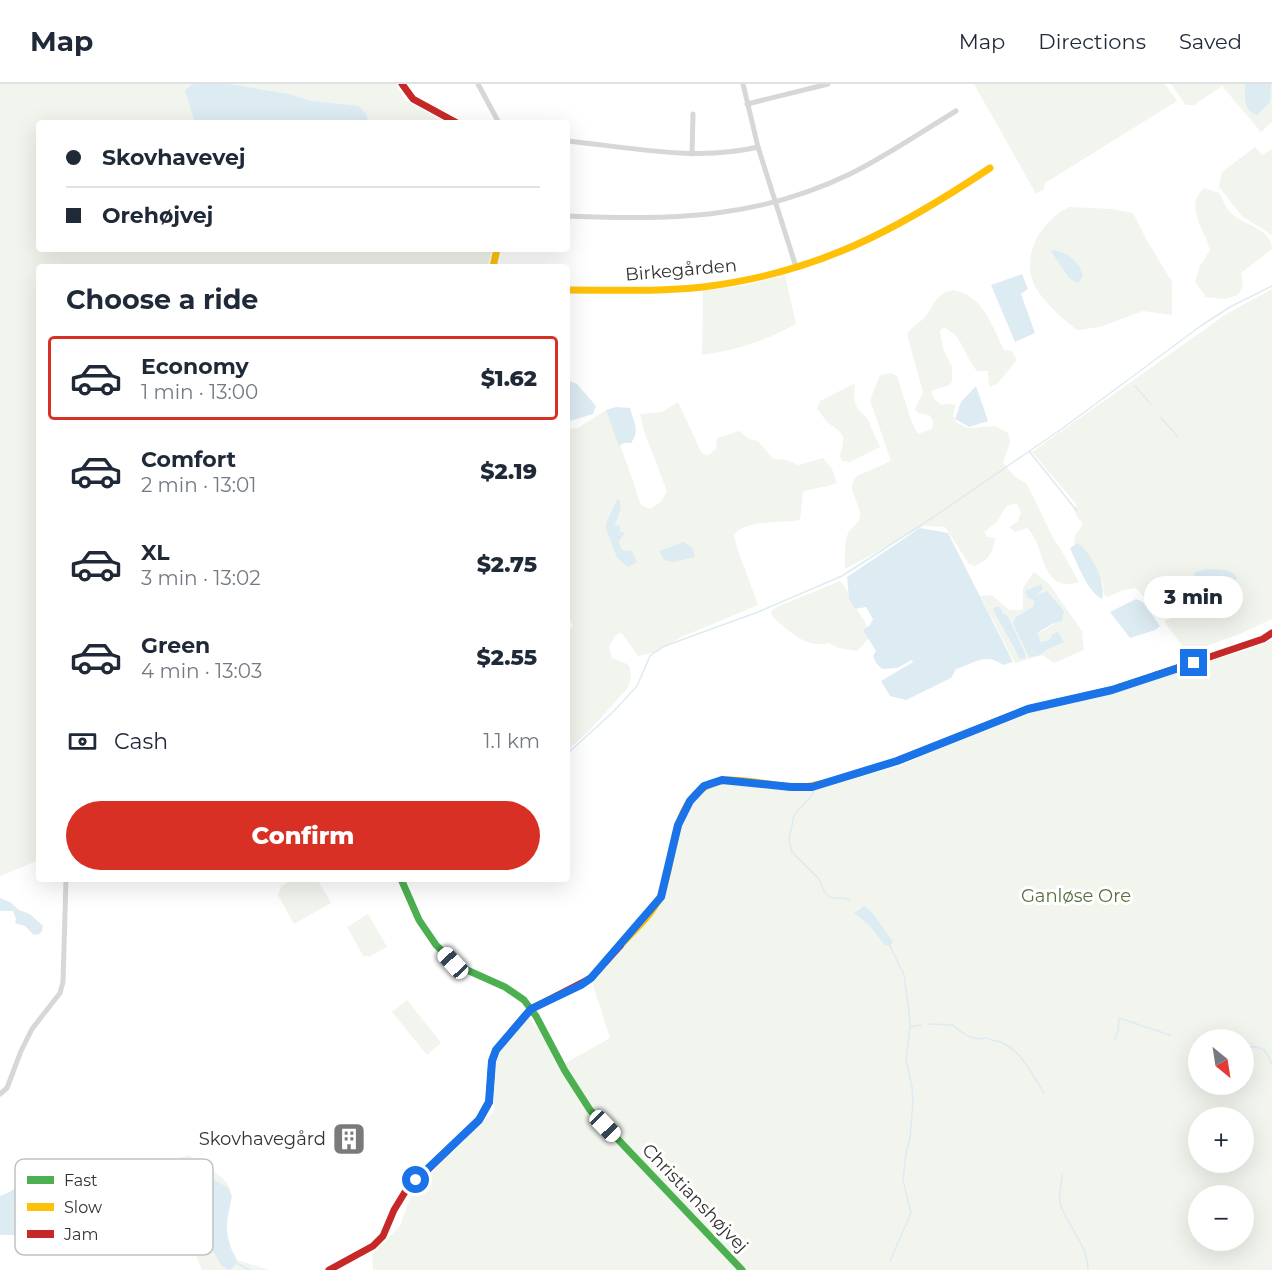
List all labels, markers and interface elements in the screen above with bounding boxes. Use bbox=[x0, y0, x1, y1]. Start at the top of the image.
text: Map bbox=[30, 24, 93, 58]
text: Map bbox=[959, 29, 1005, 54]
text: Directions bbox=[1038, 29, 1146, 54]
text: Saved bbox=[1179, 29, 1242, 54]
text: Skovhavevej bbox=[102, 144, 246, 171]
text: Orehøjvej bbox=[102, 202, 213, 229]
street label: Birkegården bbox=[624, 254, 738, 286]
text: Choose a ride bbox=[66, 283, 258, 316]
icon: car bbox=[69, 351, 123, 405]
text: Economy bbox=[141, 353, 249, 380]
text: $1.62 bbox=[481, 365, 537, 392]
text: 1 min · 13:00 bbox=[141, 380, 258, 404]
icon: car bbox=[69, 444, 123, 498]
text: Comfort bbox=[141, 446, 236, 473]
text: $2.19 bbox=[480, 458, 537, 485]
text: 2 min · 13:01 bbox=[141, 473, 256, 497]
icon: car bbox=[69, 537, 123, 591]
text: XL bbox=[141, 539, 170, 566]
text: $2.75 bbox=[477, 551, 537, 578]
text: 3 min · 13:02 bbox=[141, 566, 261, 590]
callout: 3 min bbox=[1144, 576, 1244, 618]
text: 3 min bbox=[1164, 585, 1223, 609]
icon: car bbox=[69, 630, 123, 684]
text: Green bbox=[141, 632, 210, 659]
text: $2.55 bbox=[477, 644, 537, 671]
route end bbox=[1180, 649, 1207, 676]
text: 4 min · 13:03 bbox=[141, 659, 262, 683]
icon: cash bbox=[66, 725, 99, 758]
text: Cash bbox=[114, 728, 168, 755]
text: 1.1 km bbox=[483, 729, 540, 753]
button: Confirm bbox=[66, 801, 540, 870]
park label: Ganløse Ore bbox=[1021, 885, 1131, 907]
car bbox=[434, 944, 472, 982]
north arrow bbox=[1188, 1029, 1254, 1095]
map controls bbox=[1188, 1029, 1254, 1251]
car bbox=[586, 1107, 624, 1145]
button: + bbox=[1188, 1107, 1254, 1173]
building icon: Skovhavegård bbox=[331, 1121, 367, 1157]
place label: Skovhavegård bbox=[199, 1128, 326, 1150]
street label: Christianshøjvej bbox=[637, 1139, 753, 1257]
legend bbox=[15, 1159, 213, 1255]
route start bbox=[402, 1166, 429, 1193]
text: Fast bbox=[64, 1171, 98, 1190]
button: − bbox=[1188, 1185, 1254, 1251]
text: Slow bbox=[64, 1198, 102, 1217]
text: Jam bbox=[63, 1225, 98, 1244]

